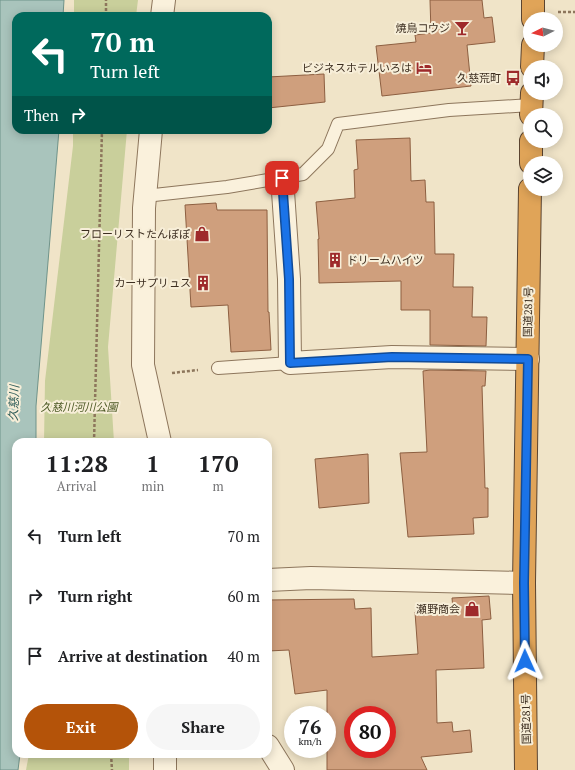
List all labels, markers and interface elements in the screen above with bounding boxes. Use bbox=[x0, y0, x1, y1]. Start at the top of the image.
north arrow bbox=[523, 12, 563, 52]
map controls bbox=[523, 12, 563, 196]
bar icon: 焼鳥コウジ bbox=[453, 19, 471, 37]
place label: 焼鳥コウジ bbox=[395, 21, 450, 35]
text: 70 m bbox=[90, 23, 155, 60]
icon: left bbox=[24, 28, 76, 80]
text: Turn left bbox=[90, 59, 160, 83]
hotel icon: ビジネスホテルいろは bbox=[415, 59, 433, 77]
button: sound bbox=[523, 60, 563, 100]
place label: ビジネスホテルいろは bbox=[302, 61, 412, 75]
bus stop icon: 久慈荒町 bbox=[504, 69, 522, 87]
place label: 久慈荒町 bbox=[457, 71, 501, 85]
icon: right bbox=[67, 104, 89, 126]
text: Then bbox=[24, 105, 59, 125]
button: search bbox=[523, 108, 563, 148]
button: layers bbox=[523, 156, 563, 196]
pin bbox=[265, 161, 299, 195]
icon: arrive bbox=[271, 167, 293, 189]
shop icon: フローリストたんぽぽ bbox=[193, 225, 211, 243]
place label: フローリストたんぽぽ bbox=[80, 227, 190, 241]
building icon: ドリームハイツ bbox=[326, 251, 344, 269]
place label: ドリームハイツ bbox=[347, 253, 423, 267]
building icon: カーサプリュス bbox=[194, 274, 212, 292]
place label: カーサプリュス bbox=[114, 276, 191, 290]
street label: 国道281号 bbox=[521, 287, 535, 337]
water label: 久慈川 bbox=[5, 383, 22, 421]
park label: 久慈川河川公園 bbox=[41, 400, 119, 414]
text: 11:28 bbox=[45, 447, 108, 479]
text: 1 bbox=[146, 447, 160, 479]
text: 170 bbox=[198, 447, 238, 479]
text: Arrival bbox=[57, 477, 97, 495]
text: min bbox=[141, 477, 164, 495]
text: m bbox=[213, 477, 224, 495]
icon: left bbox=[24, 525, 46, 547]
text: Turn left bbox=[58, 526, 122, 546]
text: 70 m bbox=[227, 526, 260, 546]
icon: right bbox=[24, 585, 46, 607]
text: Turn right bbox=[58, 586, 133, 606]
text: 60 m bbox=[227, 586, 260, 606]
shop icon: 瀬野商会 bbox=[463, 600, 481, 618]
place label: 瀬野商会 bbox=[416, 602, 460, 616]
position arrow bbox=[504, 640, 546, 682]
icon: arrive bbox=[24, 645, 46, 667]
text: Arrive at destination bbox=[58, 646, 208, 666]
text: 40 m bbox=[227, 646, 260, 666]
street label: 国道281号 bbox=[519, 694, 533, 744]
button: Exit bbox=[24, 704, 138, 750]
button: Share bbox=[146, 704, 260, 750]
speed limit sign: 80 bbox=[344, 706, 396, 758]
text: 76 bbox=[299, 713, 321, 740]
text: km/h bbox=[298, 735, 322, 748]

